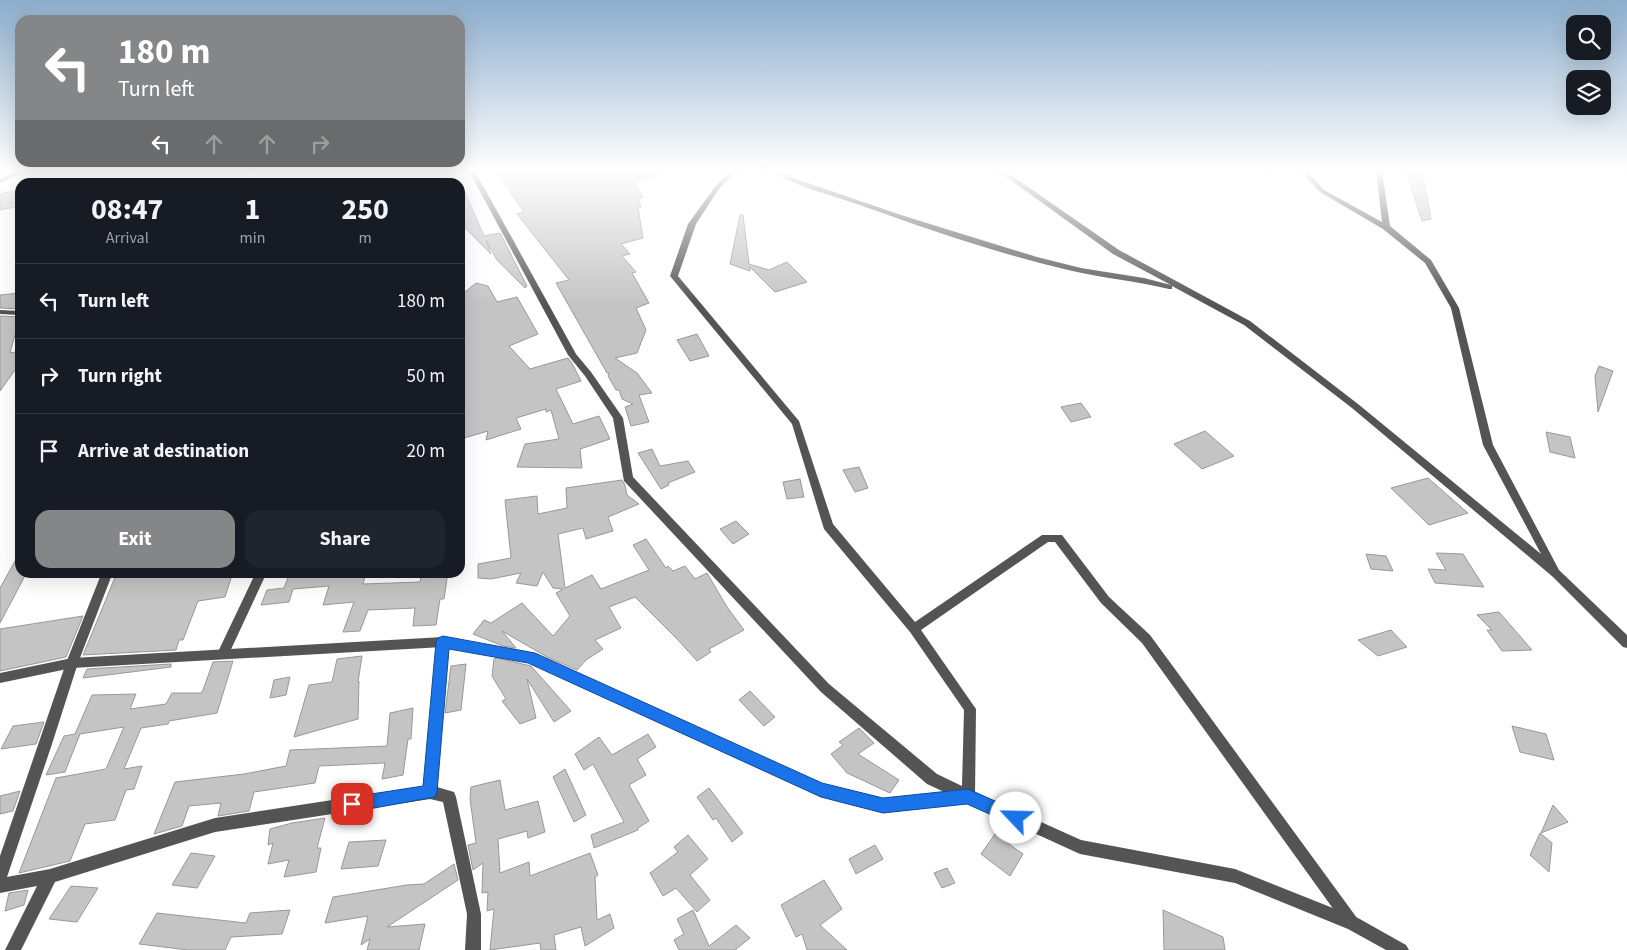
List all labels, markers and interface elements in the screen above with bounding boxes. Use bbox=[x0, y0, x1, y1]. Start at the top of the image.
map controls bbox=[1566, 15, 1611, 115]
button: search bbox=[1566, 15, 1611, 60]
text: 180 m bbox=[118, 27, 210, 77]
icon: left bbox=[35, 35, 100, 100]
button: layers bbox=[1566, 70, 1611, 115]
text: Turn left bbox=[118, 73, 194, 105]
icon: left bbox=[147, 130, 175, 158]
icon: ahead bbox=[200, 130, 228, 158]
icon: ahead bbox=[253, 130, 281, 158]
icon: right bbox=[306, 130, 334, 158]
text: 08:47 bbox=[91, 188, 163, 231]
text: 1 bbox=[244, 188, 260, 231]
text: 250 bbox=[341, 188, 389, 231]
text: Arrival bbox=[106, 227, 149, 249]
text: min bbox=[239, 227, 265, 249]
text: m bbox=[359, 227, 372, 249]
icon: left bbox=[35, 287, 63, 315]
text: Turn left bbox=[78, 288, 149, 315]
text: 180 m bbox=[397, 288, 445, 315]
icon: right bbox=[35, 362, 63, 390]
text: Turn right bbox=[78, 363, 162, 390]
text: 50 m bbox=[407, 363, 445, 390]
icon: arrive bbox=[35, 437, 63, 465]
text: Arrive at destination bbox=[78, 438, 249, 465]
text: 20 m bbox=[407, 438, 445, 465]
button: Exit bbox=[35, 510, 235, 568]
button: Share bbox=[245, 510, 445, 568]
pin bbox=[331, 783, 373, 825]
icon: arrive bbox=[338, 790, 366, 818]
position arrow bbox=[989, 791, 1041, 843]

